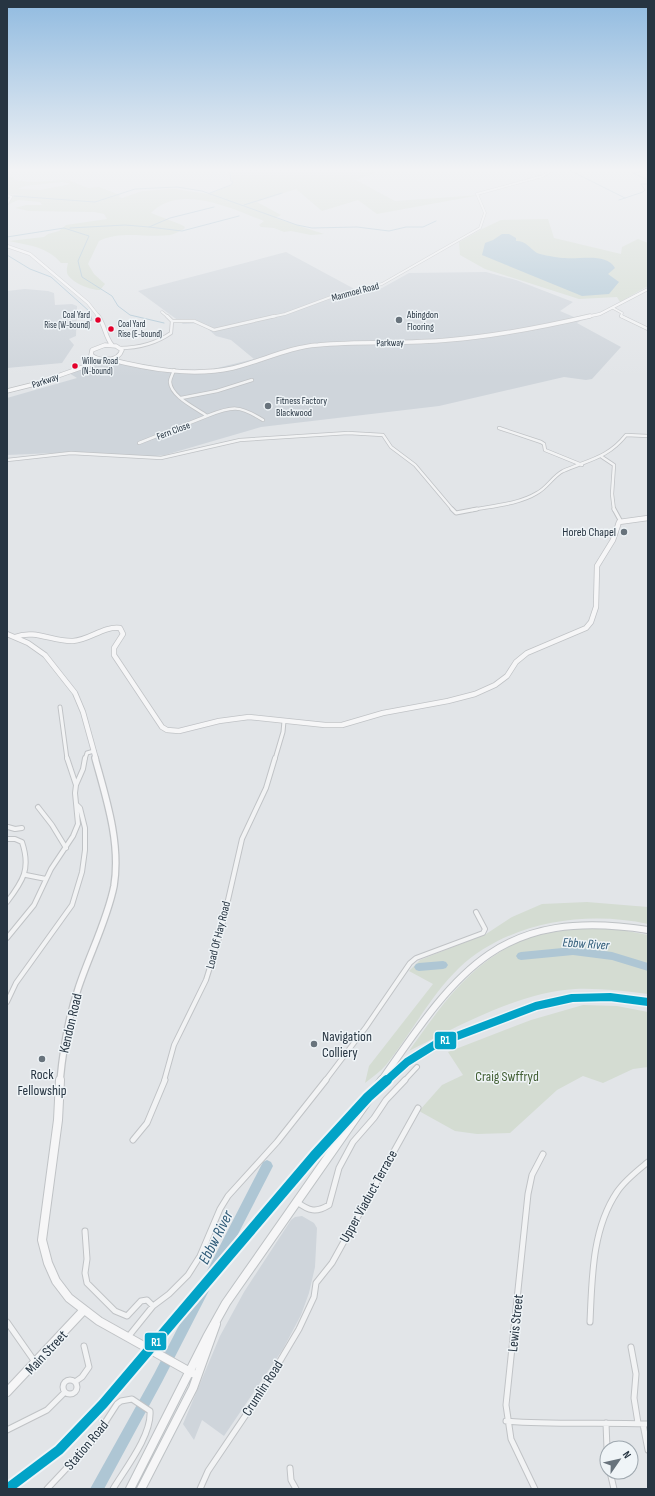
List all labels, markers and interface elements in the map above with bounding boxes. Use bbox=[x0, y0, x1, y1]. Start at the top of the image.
street label: Manmoel Road bbox=[330, 280, 380, 304]
place label: Abingdon Flooring bbox=[406, 309, 438, 333]
place label: Coal Yard Rise (W-bound) bbox=[44, 310, 90, 331]
marker: Coal Yard Rise (W-bound) bbox=[93, 315, 103, 325]
marker: Abingdon Flooring bbox=[394, 315, 404, 325]
place label: Coal Yard Rise (E-bound) bbox=[118, 319, 162, 340]
marker: Coal Yard Rise (E-bound) bbox=[106, 324, 116, 334]
street label: Parkway bbox=[376, 337, 404, 349]
place label: Willow Road (N-bound) bbox=[82, 356, 118, 377]
marker: Willow Road (N-bound) bbox=[70, 361, 80, 371]
street label: Parkway bbox=[30, 371, 61, 391]
place label: Fitness Factory Blackwood bbox=[276, 395, 327, 419]
marker: Fitness Factory Blackwood bbox=[263, 401, 273, 411]
street label: Fern Close bbox=[155, 419, 192, 443]
place label: Horeb Chapel bbox=[562, 525, 616, 540]
marker: Horeb Chapel bbox=[619, 527, 629, 537]
street label: Load Of Hay Road bbox=[203, 900, 234, 971]
water label: Ebbw River bbox=[562, 934, 611, 954]
street label: Kendon Road bbox=[55, 991, 86, 1055]
place label: Navigation Colliery bbox=[322, 1028, 372, 1061]
line badge: R1 bbox=[434, 1031, 457, 1050]
text: R1 bbox=[440, 1034, 451, 1047]
marker: Navigation Colliery bbox=[309, 1039, 319, 1049]
marker: Rock Fellowship bbox=[37, 1054, 47, 1064]
place label: Rock Fellowship bbox=[18, 1066, 67, 1099]
park label: Craig Swffryd bbox=[475, 1068, 539, 1085]
street label: Upper Viaduct Terrace bbox=[336, 1147, 401, 1245]
water label: Ebbw River bbox=[195, 1207, 238, 1268]
street label: Lewis Street bbox=[504, 1293, 527, 1353]
street label: Main Street bbox=[22, 1327, 71, 1378]
line badge: R1 bbox=[144, 1332, 167, 1351]
text: R1 bbox=[151, 1336, 162, 1349]
street label: Crumlin Road bbox=[238, 1357, 287, 1419]
street label: Station Road bbox=[61, 1417, 112, 1474]
north arrow bbox=[599, 1440, 639, 1480]
text: N bbox=[620, 1449, 634, 1461]

